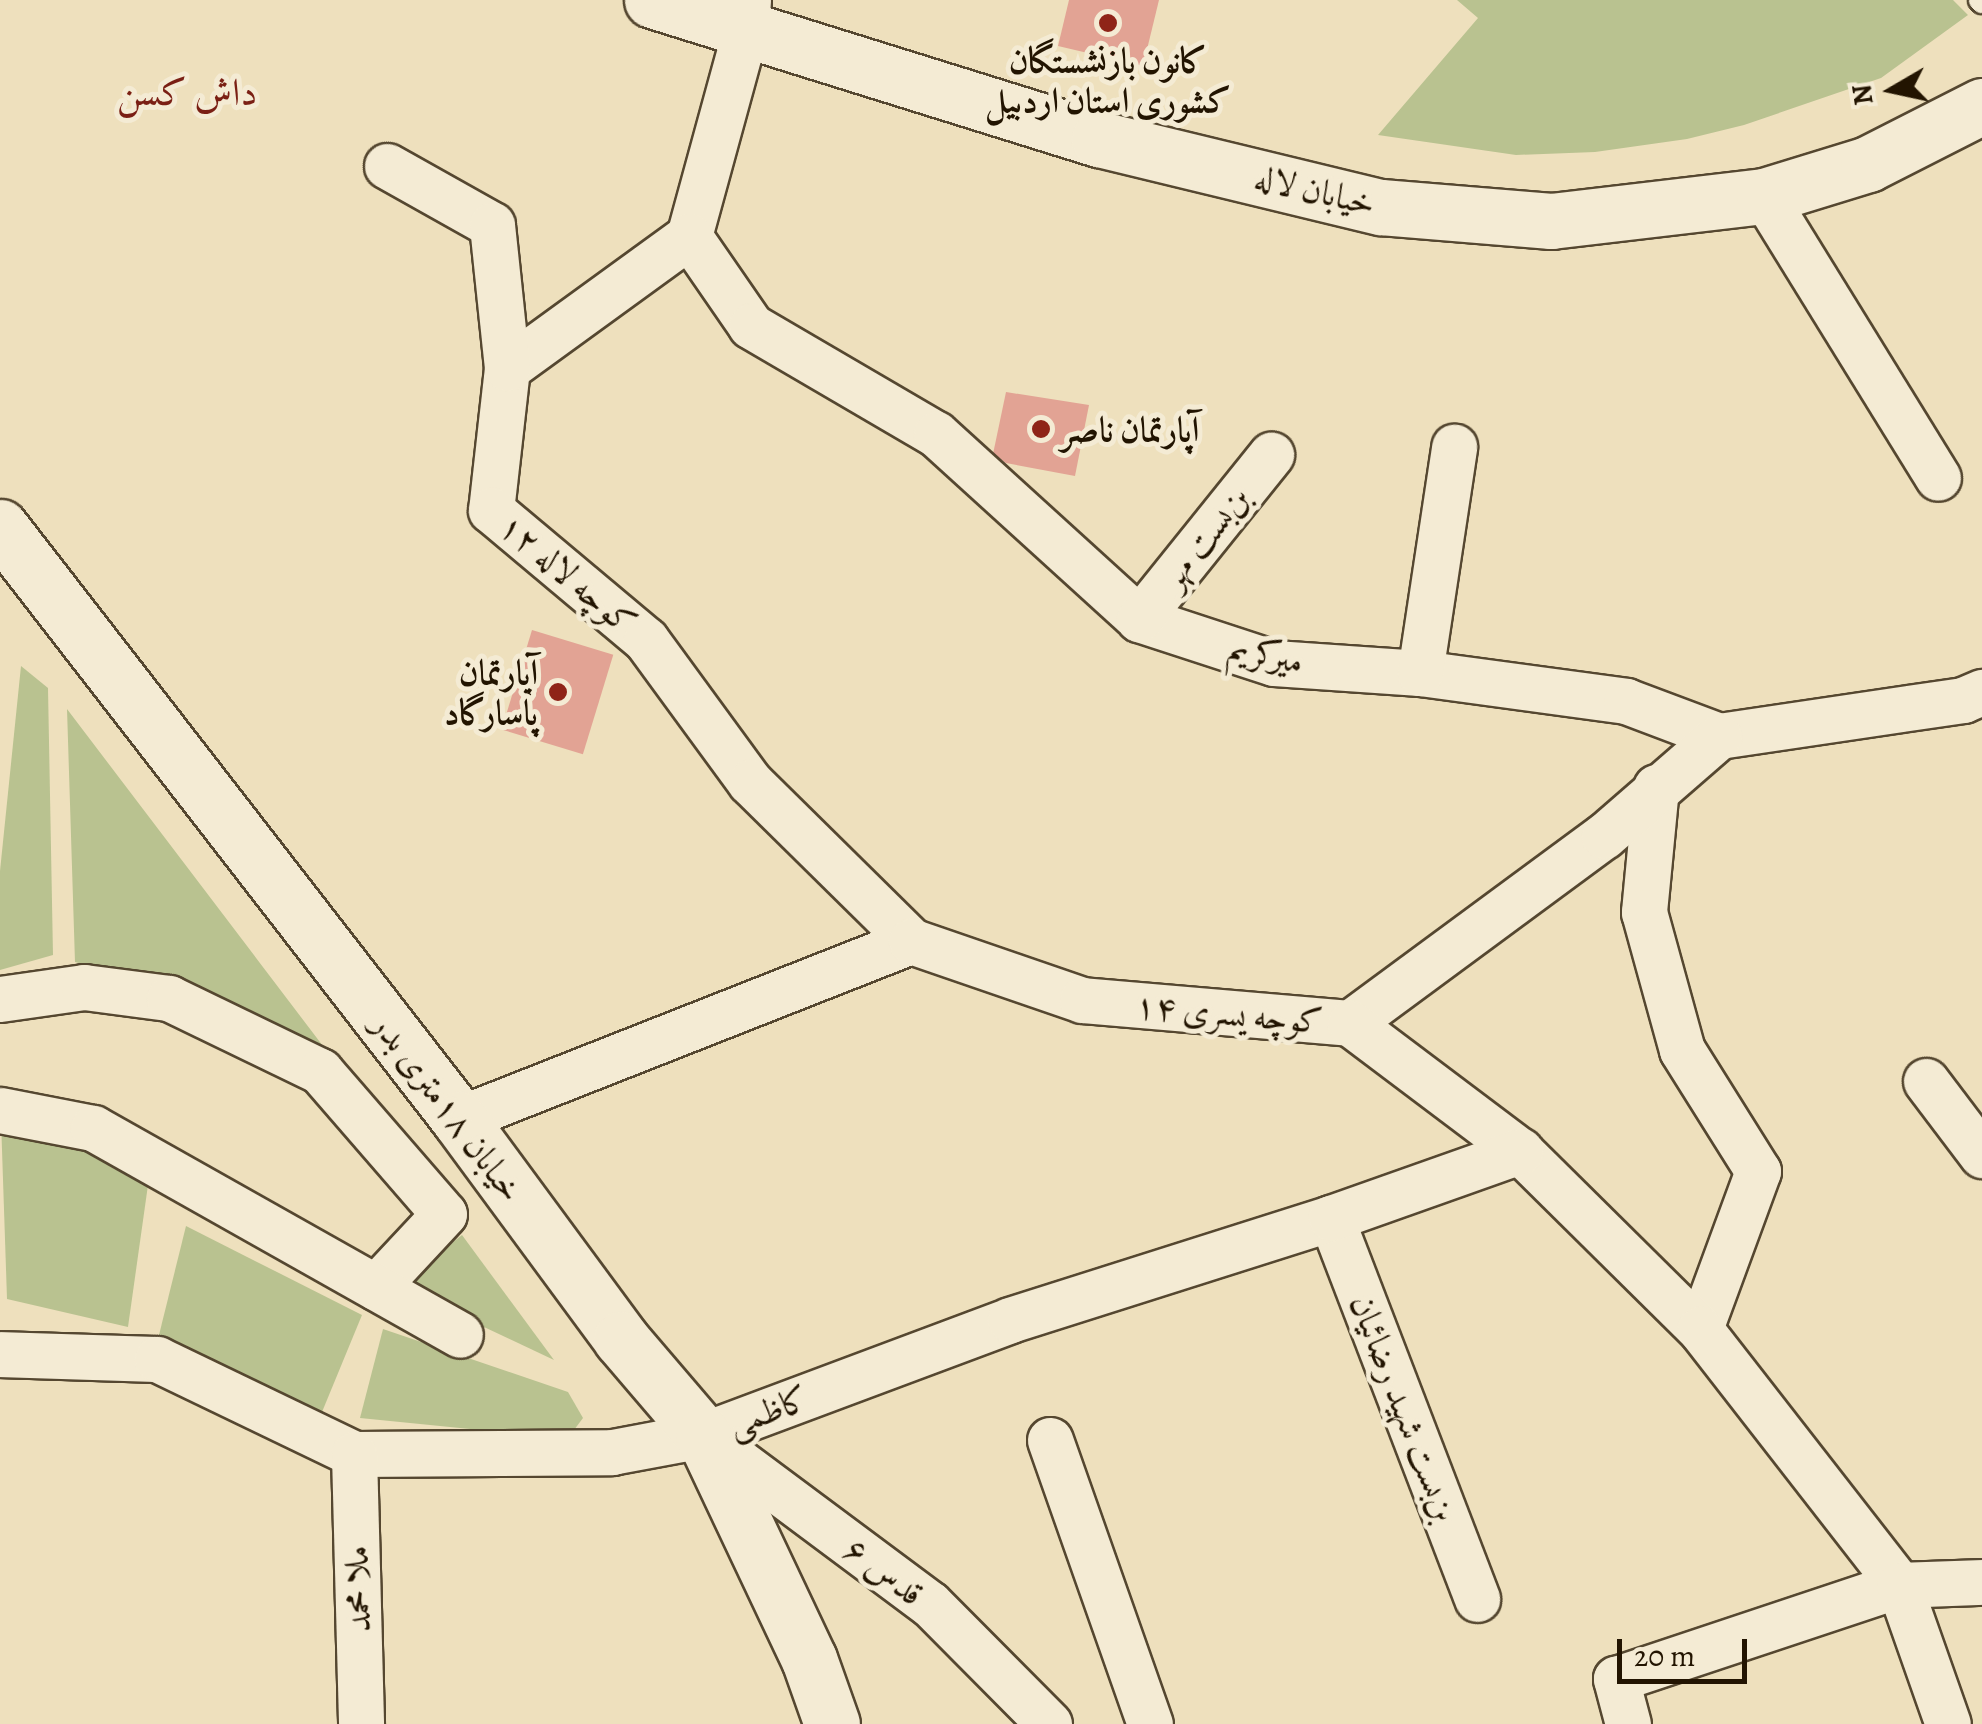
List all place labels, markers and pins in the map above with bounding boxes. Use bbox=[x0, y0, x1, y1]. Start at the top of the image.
marker: کانون بازنشستگان کشوری استان اردبیل bbox=[1097, 12, 1119, 34]
place label: کانون بازنشستگان کشوری استان اردبیل bbox=[985, 39, 1231, 121]
place label: آپارتمان ناصر bbox=[1061, 408, 1199, 450]
marker: آپارتمان ناصر bbox=[1030, 418, 1052, 440]
place label: آپارتمان پاسارگاد bbox=[444, 651, 538, 733]
marker: آپارتمان پاسارگاد bbox=[547, 681, 569, 703]

